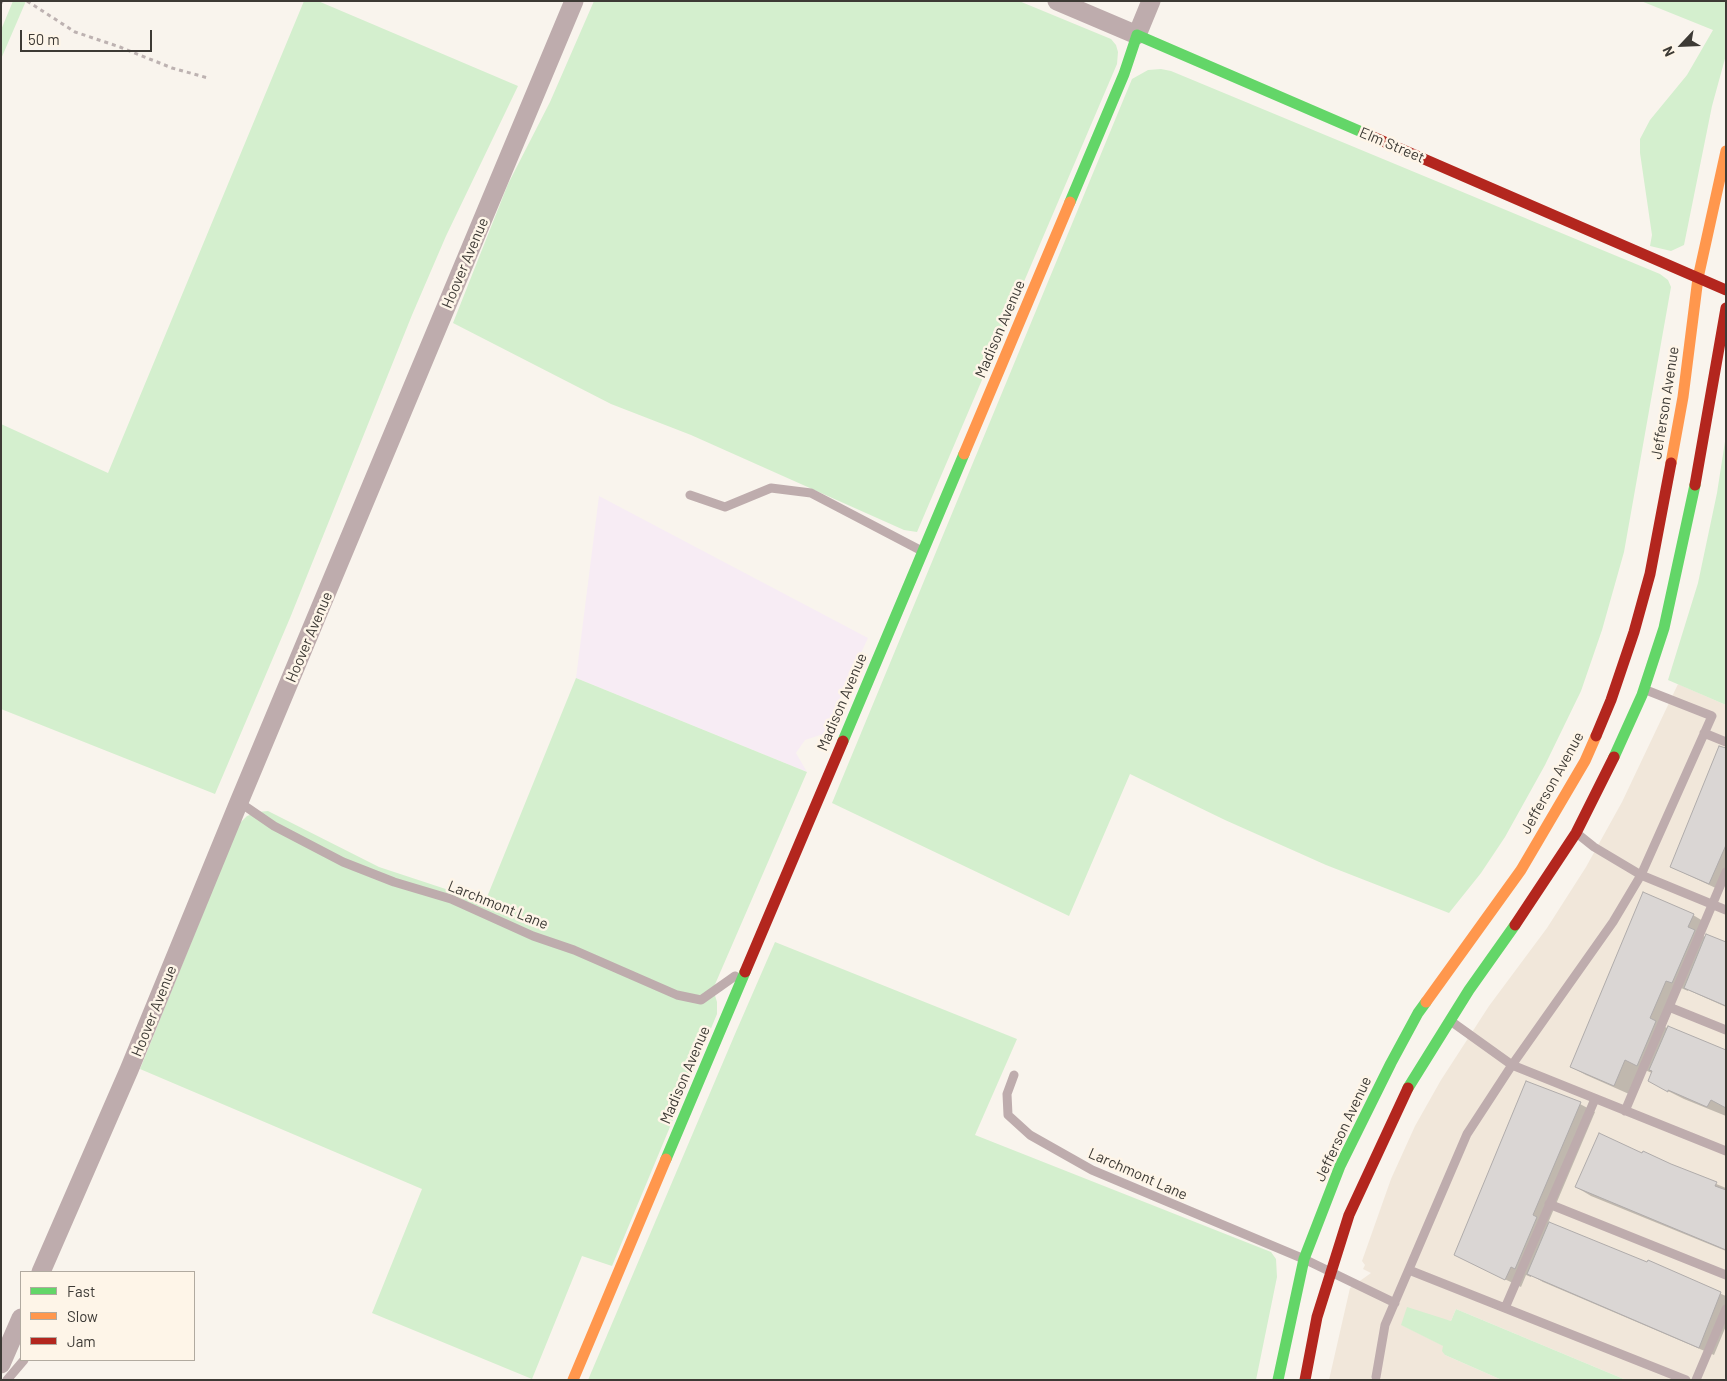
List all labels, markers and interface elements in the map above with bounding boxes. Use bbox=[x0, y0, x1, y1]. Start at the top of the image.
scale bar bbox=[22, 20, 155, 52]
north arrow bbox=[1657, 20, 1707, 70]
text: 50 m bbox=[28, 30, 60, 48]
text: N bbox=[1658, 44, 1678, 59]
street label: Elm Street bbox=[1357, 123, 1427, 167]
street label: Hoover Avenue bbox=[438, 215, 492, 311]
street label: Madison Avenue bbox=[971, 277, 1029, 381]
street label: Jefferson Avenue bbox=[1647, 345, 1683, 461]
street label: Hoover Avenue bbox=[282, 589, 336, 685]
street label: Madison Avenue bbox=[813, 650, 871, 754]
street label: Jefferson Avenue bbox=[1516, 729, 1588, 837]
street label: Larchmont Lane bbox=[445, 877, 551, 933]
street label: Hoover Avenue bbox=[128, 963, 180, 1059]
street label: Madison Avenue bbox=[656, 1023, 714, 1127]
street label: Jefferson Avenue bbox=[1311, 1074, 1375, 1184]
street label: Larchmont Lane bbox=[1086, 1144, 1190, 1204]
legend bbox=[20, 1271, 195, 1361]
text: Fast bbox=[67, 1282, 95, 1300]
text: Slow bbox=[67, 1307, 98, 1325]
text: Jam bbox=[67, 1332, 96, 1350]

